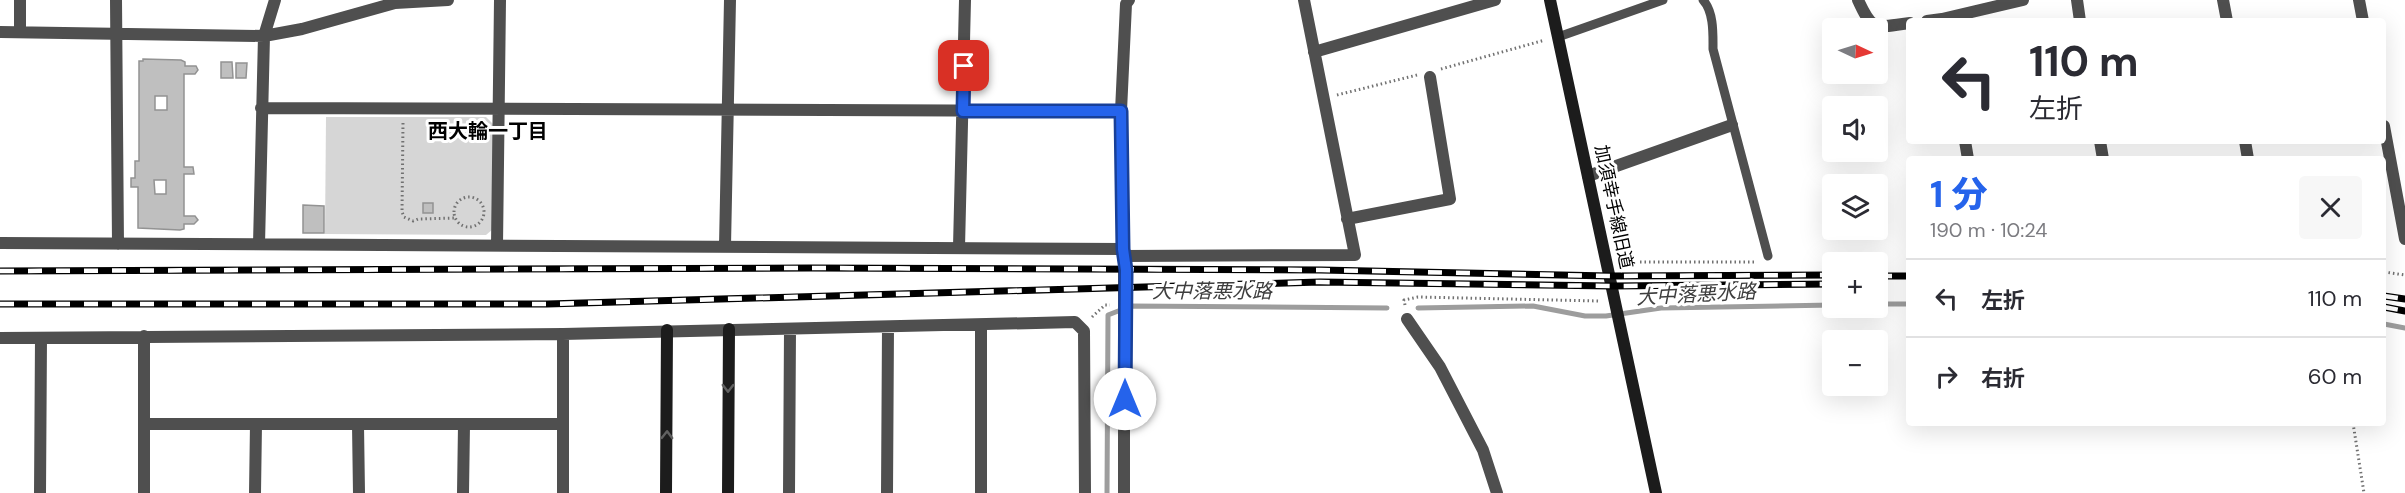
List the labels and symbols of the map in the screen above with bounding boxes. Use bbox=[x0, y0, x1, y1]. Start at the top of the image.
north arrow bbox=[1822, 18, 1888, 84]
pin bbox=[938, 40, 989, 91]
district label: 西大輪一丁目 bbox=[428, 118, 548, 144]
street label: 加須幸手線旧道 bbox=[1589, 143, 1639, 271]
water label: 大中落悪水路 bbox=[1152, 278, 1274, 304]
water label: 大中落悪水路 bbox=[1635, 278, 1759, 310]
position arrow bbox=[1093, 367, 1157, 431]
one-way arrow bbox=[722, 383, 734, 392]
one-way arrow bbox=[660, 430, 673, 439]

